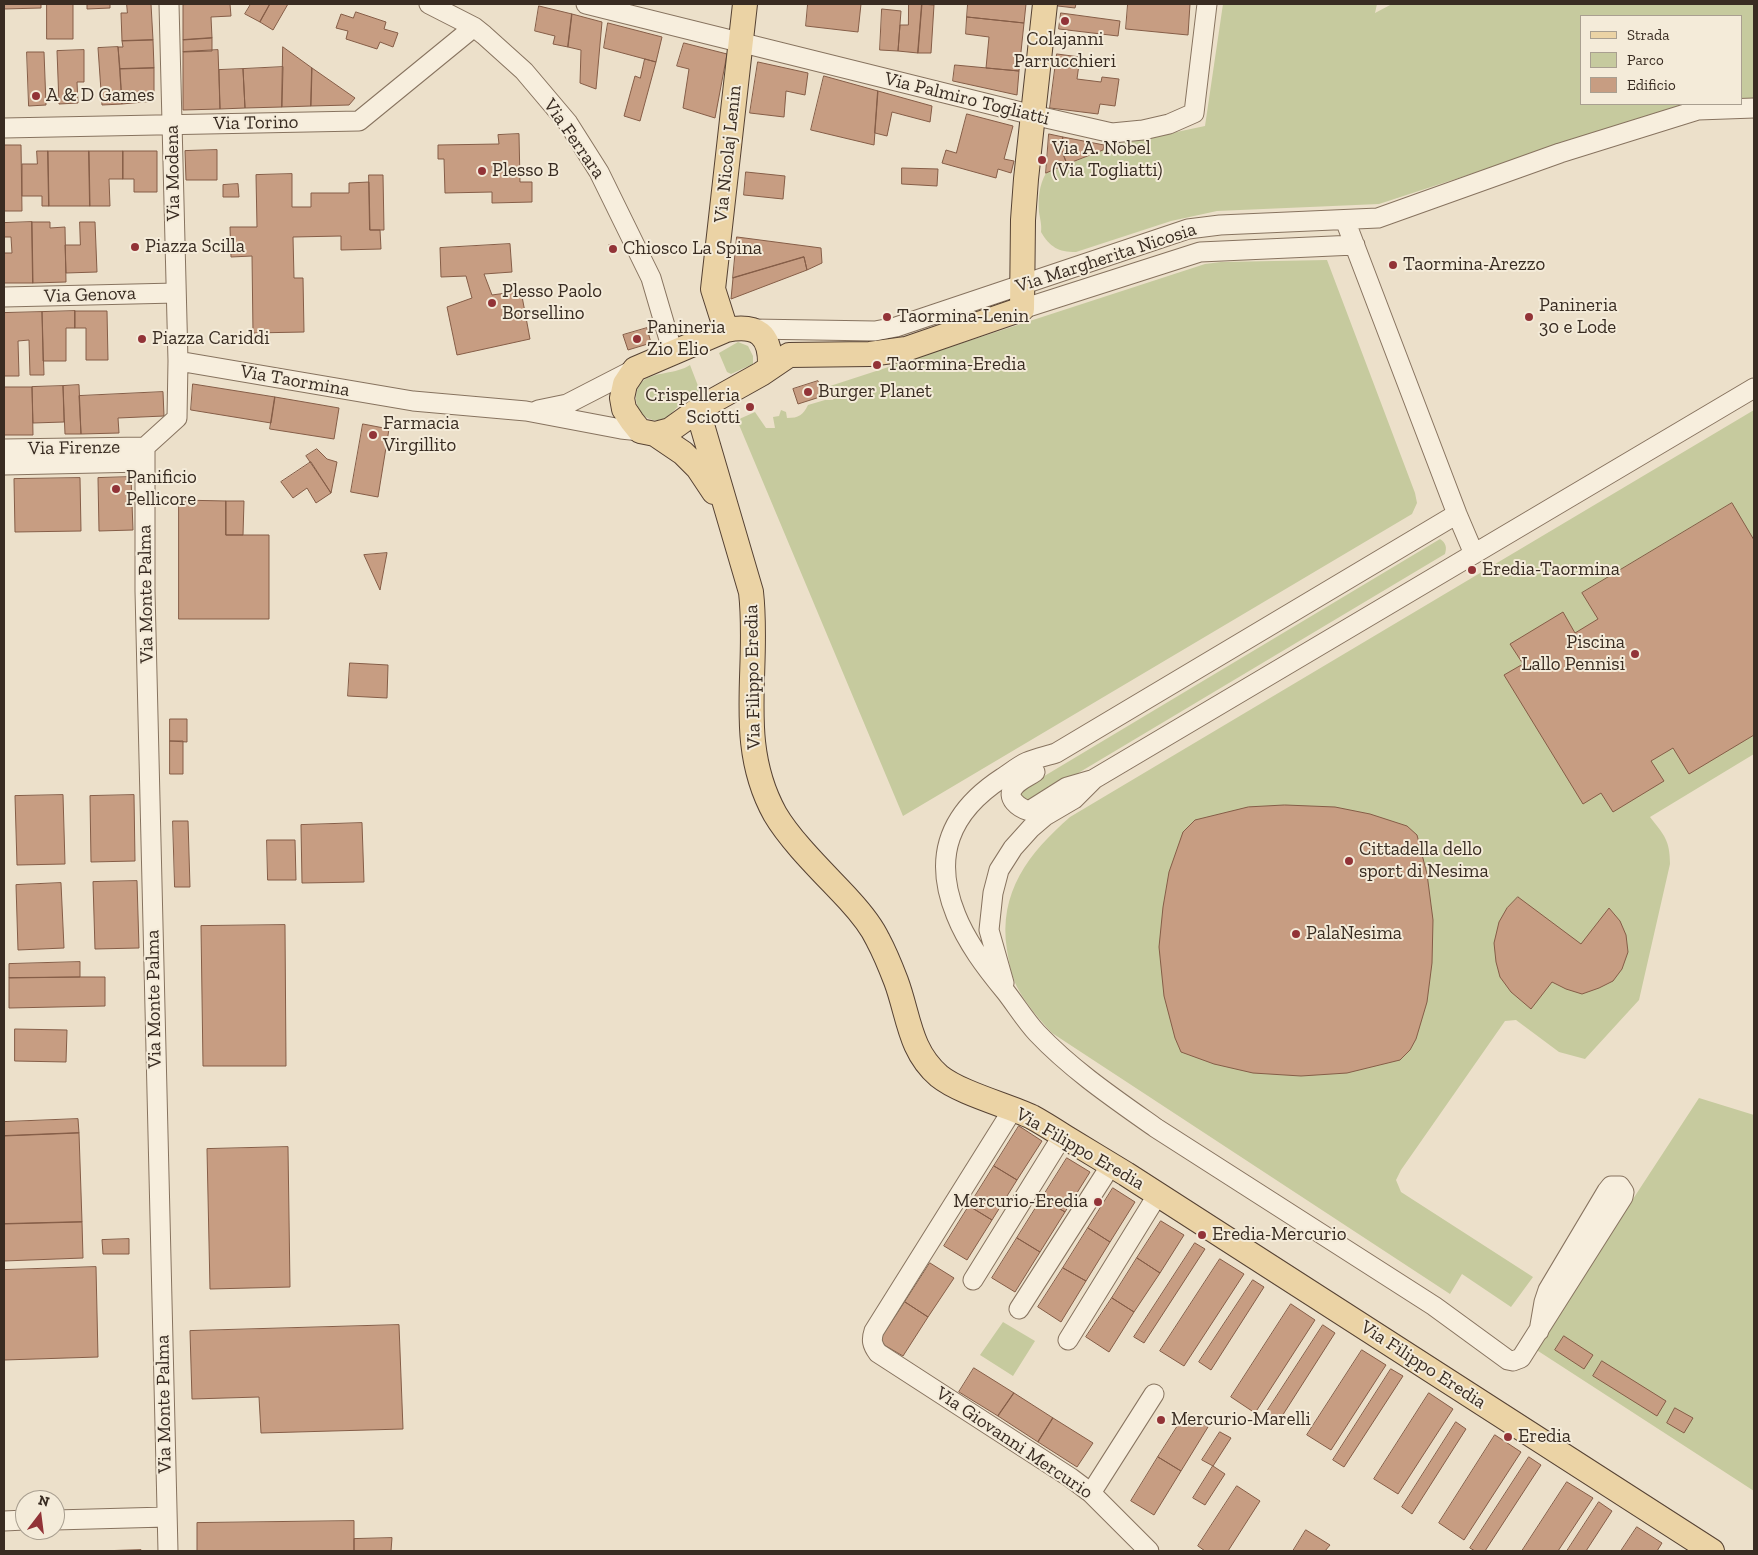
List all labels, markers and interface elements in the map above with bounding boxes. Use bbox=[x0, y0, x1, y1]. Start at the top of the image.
marker: Colajanni Parrucchieri bbox=[1059, 15, 1071, 27]
legend bbox=[1580, 15, 1743, 105]
text: Strada bbox=[1627, 26, 1670, 44]
place label: Colajanni Parrucchieri bbox=[1014, 29, 1116, 73]
text: Parco bbox=[1627, 51, 1664, 69]
street label: Via Palmiro Togliatti bbox=[882, 67, 1052, 131]
text: Edificio bbox=[1627, 76, 1676, 94]
street label: Via Nicolaj Lenin bbox=[709, 84, 747, 224]
place label: A & D Games bbox=[46, 85, 154, 107]
marker: A & D Games bbox=[30, 90, 42, 102]
street label: Via Ferrara bbox=[538, 95, 610, 183]
street label: Via Torino bbox=[213, 111, 299, 135]
street label: Via Modena bbox=[161, 125, 185, 221]
place label: Via A. Nobel (Via Togliatti) bbox=[1052, 138, 1162, 182]
marker: Via A. Nobel (Via Togliatti) bbox=[1036, 154, 1048, 166]
place label: Plesso B bbox=[492, 160, 559, 182]
marker: Plesso B bbox=[476, 165, 488, 177]
street label: Via Margherita Nicosia bbox=[1013, 218, 1199, 298]
place label: Piazza Scilla bbox=[145, 236, 245, 258]
place label: Chiosco La Spina bbox=[623, 238, 762, 260]
marker: Piazza Scilla bbox=[129, 241, 141, 253]
marker: Chiosco La Spina bbox=[607, 243, 619, 255]
place label: Taormina-Arezzo bbox=[1403, 254, 1545, 276]
marker: Taormina-Arezzo bbox=[1387, 259, 1399, 271]
place label: Plesso Paolo Borsellino bbox=[502, 281, 602, 325]
street label: Via Genova bbox=[44, 282, 136, 308]
place label: Panineria 30 e Lode bbox=[1539, 295, 1617, 339]
marker: Plesso Paolo Borsellino bbox=[486, 297, 498, 309]
place label: Taormina-Lenin bbox=[897, 306, 1029, 328]
marker: Taormina-Lenin bbox=[881, 311, 893, 323]
marker: Panineria 30 e Lode bbox=[1523, 311, 1535, 323]
place label: Panineria Zio Elio bbox=[647, 317, 725, 361]
place label: Piazza Cariddi bbox=[152, 328, 269, 350]
marker: Piazza Cariddi bbox=[136, 333, 148, 345]
marker: Panineria Zio Elio bbox=[631, 333, 643, 345]
place label: Taormina-Eredia bbox=[887, 354, 1026, 376]
marker: Taormina-Eredia bbox=[871, 359, 883, 371]
street label: Via Taormina bbox=[239, 360, 351, 402]
place label: Burger Planet bbox=[818, 381, 932, 403]
place label: Crispelleria Sciotti bbox=[645, 385, 740, 429]
marker: Burger Planet bbox=[802, 386, 814, 398]
marker: Crispelleria Sciotti bbox=[744, 401, 756, 413]
place label: Farmacia Virgillito bbox=[383, 413, 459, 457]
marker: Farmacia Virgillito bbox=[367, 429, 379, 441]
street label: Via Firenze bbox=[28, 436, 120, 460]
place label: Panificio Pellicore bbox=[126, 467, 197, 511]
marker: Panificio Pellicore bbox=[110, 483, 122, 495]
street label: Via Monte Palma bbox=[133, 525, 159, 663]
place label: Eredia-Taormina bbox=[1482, 559, 1620, 581]
marker: Eredia-Taormina bbox=[1466, 564, 1478, 576]
street label: Via Filippo Eredia bbox=[740, 604, 766, 750]
place label: Piscina Lallo Pennisi bbox=[1521, 632, 1625, 676]
marker: Piscina Lallo Pennisi bbox=[1629, 648, 1641, 660]
place label: Cittadella dello sport di Nesima bbox=[1359, 839, 1489, 883]
marker: Cittadella dello sport di Nesima bbox=[1343, 855, 1355, 867]
place label: PalaNesima bbox=[1306, 923, 1402, 945]
marker: PalaNesima bbox=[1290, 928, 1302, 940]
street label: Via Monte Palma bbox=[141, 930, 167, 1068]
street label: Via Filippo Eredia bbox=[1012, 1103, 1148, 1195]
place label: Mercurio-Eredia bbox=[953, 1191, 1088, 1213]
marker: Mercurio-Eredia bbox=[1092, 1196, 1104, 1208]
place label: Eredia-Mercurio bbox=[1212, 1224, 1347, 1246]
marker: Eredia-Mercurio bbox=[1196, 1229, 1208, 1241]
street label: Via Filippo Eredia bbox=[1356, 1316, 1490, 1414]
street label: Via Monte Palma bbox=[151, 1335, 177, 1473]
street label: Via Giovanni Mercurio bbox=[931, 1382, 1097, 1504]
place label: Mercurio-Marelli bbox=[1171, 1409, 1311, 1431]
marker: Mercurio-Marelli bbox=[1155, 1414, 1167, 1426]
place label: Eredia bbox=[1518, 1426, 1571, 1448]
marker: Eredia bbox=[1502, 1431, 1514, 1443]
north arrow bbox=[15, 1490, 65, 1540]
text: N bbox=[36, 1491, 51, 1511]

